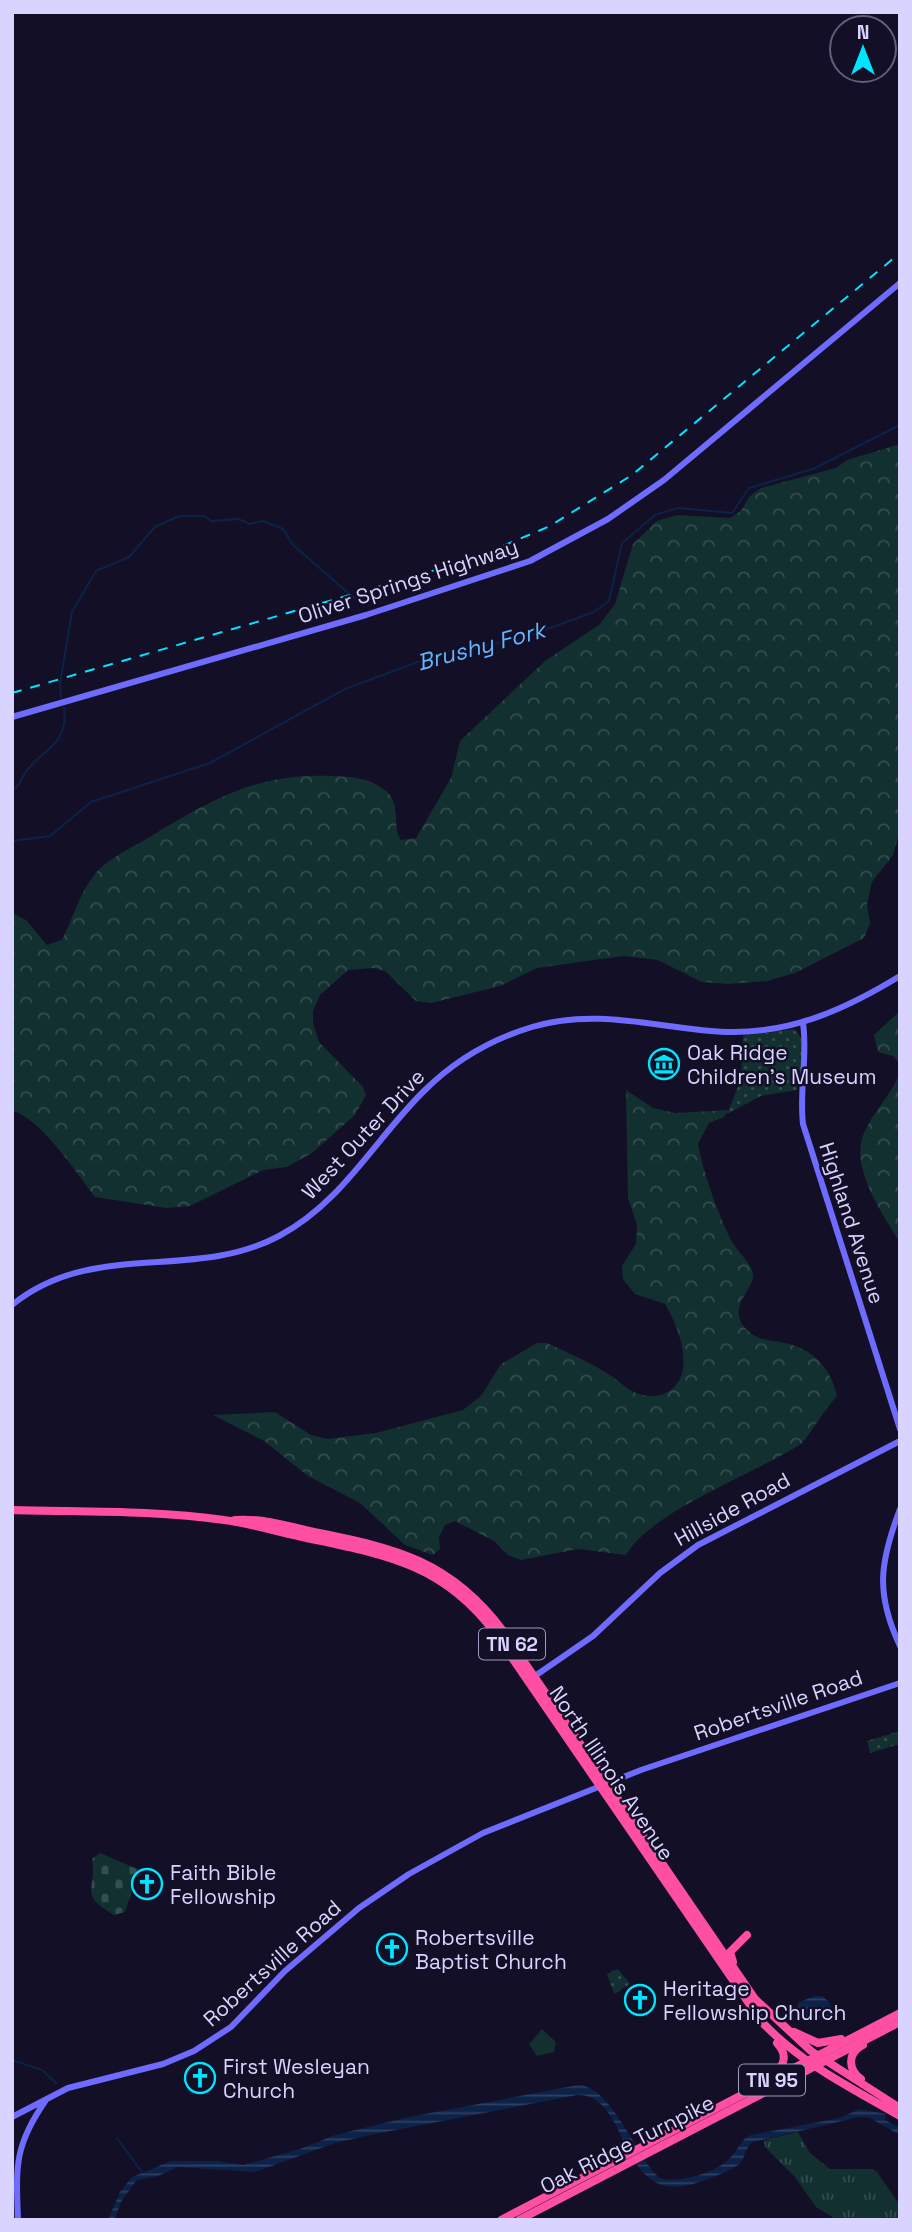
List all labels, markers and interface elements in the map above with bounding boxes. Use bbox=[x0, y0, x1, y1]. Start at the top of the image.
north arrow bbox=[828, 14, 898, 84]
text: N bbox=[857, 20, 869, 45]
street label: Oliver Springs Highway bbox=[295, 533, 521, 629]
water label: Brushy Fork bbox=[414, 614, 551, 678]
place label: Oak Ridge Children's Museum bbox=[687, 1039, 876, 1090]
museum icon: Oak Ridge Children's Museum bbox=[647, 1047, 681, 1081]
street label: West Outer Drive bbox=[296, 1063, 430, 1205]
street label: Highland Avenue bbox=[813, 1139, 891, 1307]
street label: Hillside Road bbox=[669, 1466, 795, 1552]
road number: TN 62 bbox=[479, 1628, 545, 1660]
street label: Robertsville Road bbox=[690, 1663, 866, 1747]
street label: North Illinois Avenue bbox=[544, 1681, 680, 1865]
place label: Faith Bible Fellowship bbox=[170, 1859, 276, 1910]
church icon: Faith Bible Fellowship bbox=[130, 1867, 164, 1901]
street label: Robertsville Road bbox=[197, 1894, 347, 2032]
place label: Robertsville Baptist Church bbox=[415, 1924, 567, 1975]
church icon: Robertsville Baptist Church bbox=[375, 1932, 409, 1966]
place label: Heritage Fellowship Church bbox=[663, 1975, 846, 2026]
church icon: Heritage Fellowship Church bbox=[623, 1983, 657, 2017]
place label: First Wesleyan Church bbox=[223, 2053, 370, 2104]
church icon: First Wesleyan Church bbox=[183, 2061, 217, 2095]
road number: TN 95 bbox=[739, 2064, 805, 2096]
street label: Oak Ridge Turnpike bbox=[535, 2088, 719, 2200]

